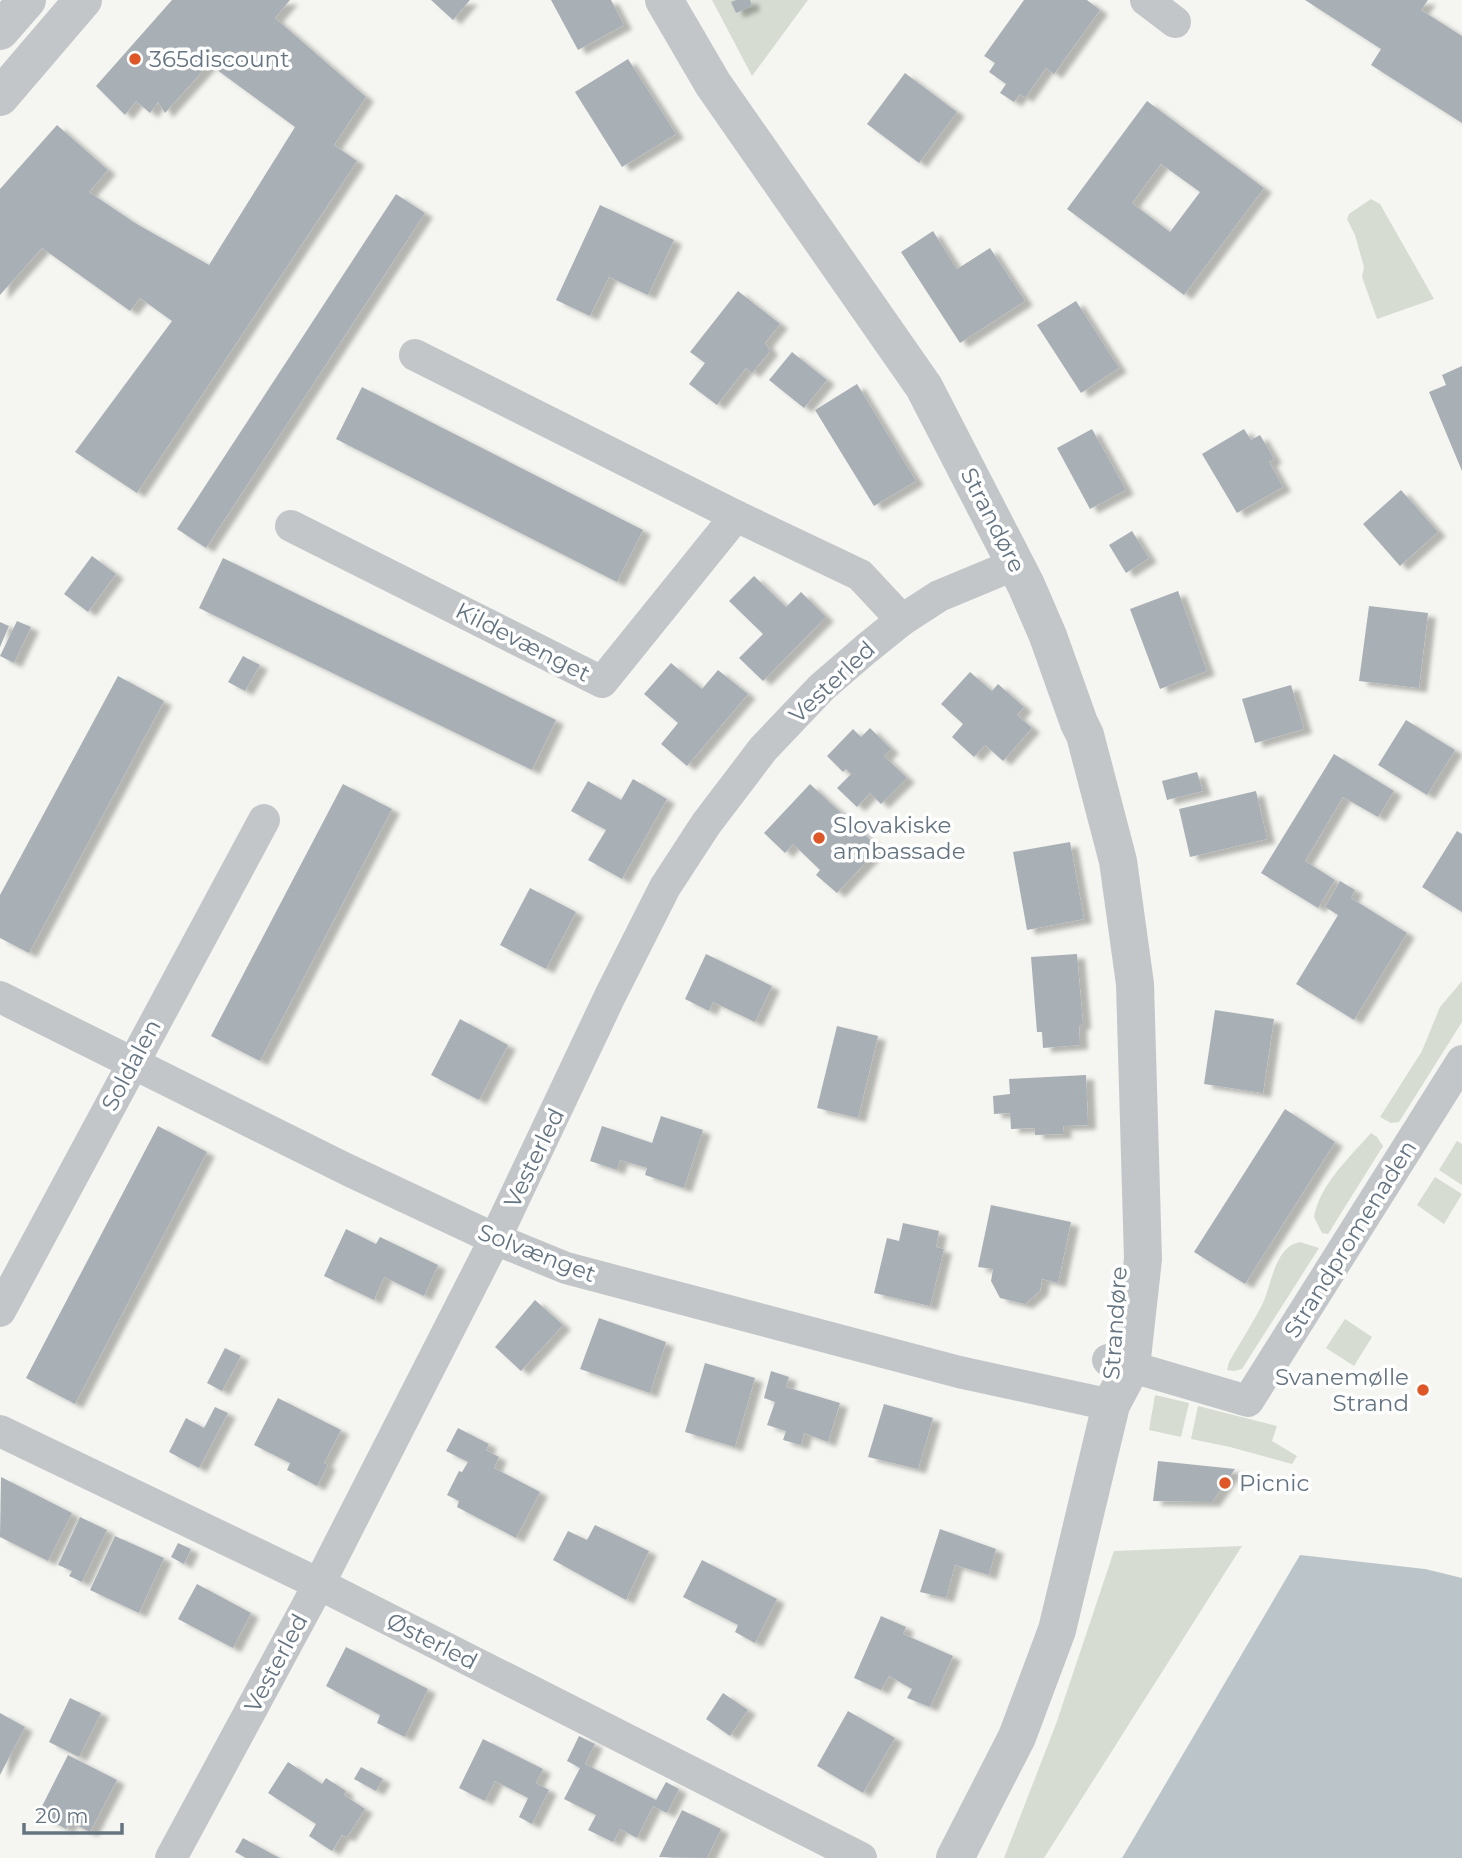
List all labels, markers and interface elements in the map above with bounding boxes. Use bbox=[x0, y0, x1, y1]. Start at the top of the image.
place label: 365discount bbox=[149, 45, 290, 73]
marker: 365discount bbox=[127, 51, 143, 67]
street label: Strandøre bbox=[955, 463, 1031, 577]
street label: Kildevænget bbox=[451, 596, 595, 688]
street label: Vesterled bbox=[783, 635, 881, 729]
place label: Slovakiske ambassade bbox=[833, 811, 966, 865]
marker: Slovakiske ambassade bbox=[811, 830, 827, 846]
street label: Soldalen bbox=[95, 1014, 167, 1116]
street label: Vesterled bbox=[498, 1104, 570, 1212]
street label: Strandpromenaden bbox=[1278, 1135, 1422, 1343]
street label: Solvænget bbox=[474, 1218, 600, 1288]
street label: Strandøre bbox=[1097, 1265, 1133, 1381]
place label: Svanemølle Strand bbox=[1275, 1363, 1409, 1417]
marker: Svanemølle Strand bbox=[1415, 1382, 1431, 1398]
place label: Picnic bbox=[1239, 1469, 1309, 1497]
marker: Picnic bbox=[1217, 1475, 1233, 1491]
street label: Østerled bbox=[382, 1606, 482, 1676]
street label: Vesterled bbox=[238, 1609, 314, 1717]
scale bar bbox=[24, 1792, 122, 1836]
text: 20 m bbox=[35, 1803, 89, 1828]

